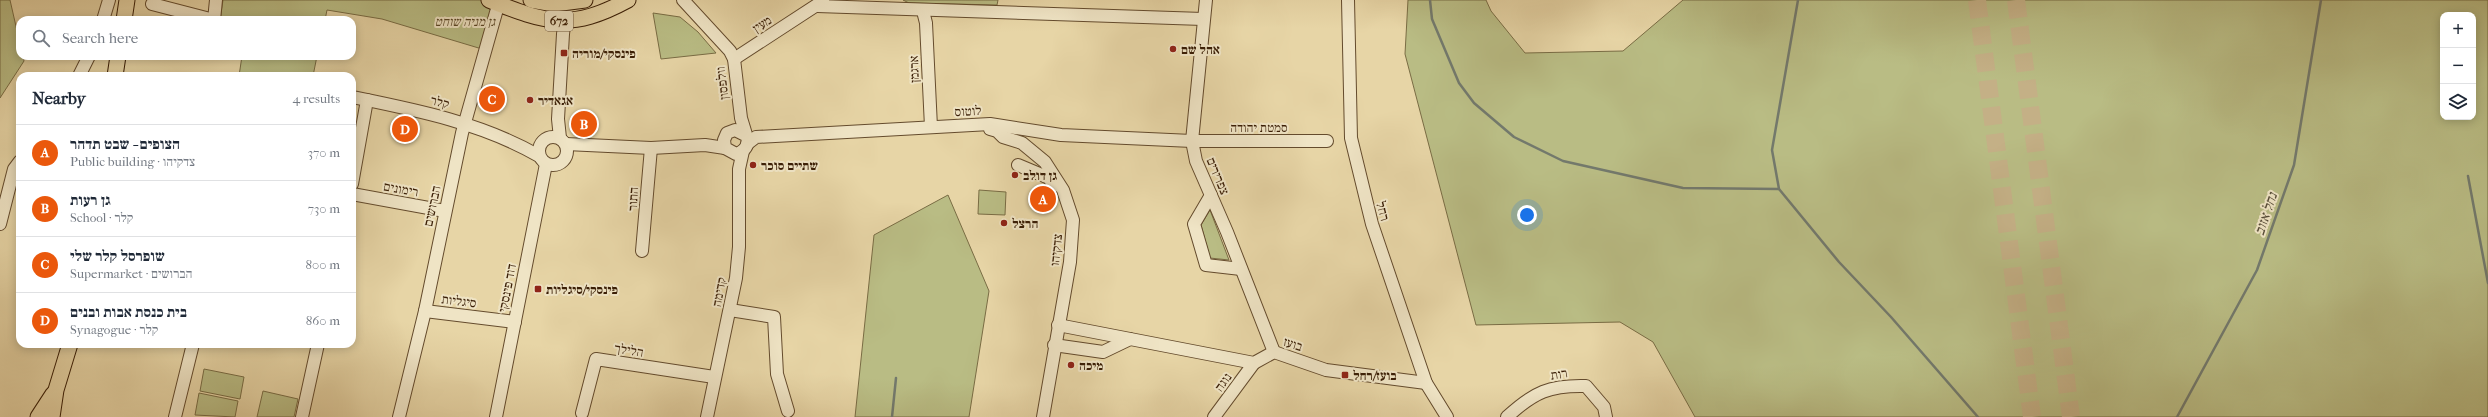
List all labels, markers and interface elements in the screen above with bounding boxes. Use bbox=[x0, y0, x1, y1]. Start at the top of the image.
road number: 672 bbox=[545, 11, 573, 31]
street label: מעין bbox=[750, 12, 774, 36]
map controls bbox=[2440, 12, 2476, 120]
button: + bbox=[2440, 12, 2476, 48]
park label: גן מניה שוחט bbox=[435, 14, 496, 29]
search box bbox=[16, 16, 356, 60]
icon: search bbox=[30, 27, 52, 49]
text: Search here bbox=[62, 29, 138, 47]
place label: אהל שם bbox=[1181, 42, 1220, 57]
marker: אהל שם bbox=[1168, 44, 1178, 54]
place label: פינסקי/מוריה bbox=[572, 46, 636, 61]
marker: פינסקי/מוריה bbox=[559, 48, 569, 58]
button: − bbox=[2440, 48, 2476, 84]
street label: ארגמן bbox=[906, 55, 922, 83]
street label: וולפסון bbox=[713, 66, 731, 100]
pin: C bbox=[479, 84, 505, 114]
button: layers bbox=[2440, 84, 2476, 120]
text: Nearby bbox=[32, 88, 86, 108]
text: 4 results bbox=[293, 91, 340, 106]
street label: קלר bbox=[429, 92, 451, 112]
place label: אגאדיר bbox=[538, 93, 573, 108]
marker: אגאדיר bbox=[525, 95, 535, 105]
street label: לוטוס bbox=[954, 103, 982, 119]
pin: B bbox=[571, 109, 597, 139]
pin: D bbox=[392, 114, 418, 144]
street label: סמטת יהודה bbox=[1230, 120, 1288, 135]
text: הצופים - שבט תדהר bbox=[70, 135, 180, 153]
text: A bbox=[41, 145, 49, 160]
text: 370 m bbox=[308, 145, 340, 160]
text: Public building · צדקיהו bbox=[70, 154, 195, 169]
street label: צפרירים bbox=[1203, 155, 1233, 197]
place label: שתיים סוכר bbox=[761, 158, 818, 173]
marker: שתיים סוכר bbox=[748, 160, 758, 170]
place label: גן דולב bbox=[1023, 168, 1057, 183]
marker: גן דולב bbox=[1010, 170, 1020, 180]
street label: רימונים bbox=[382, 179, 420, 199]
street label: הברושים bbox=[420, 184, 444, 228]
pin: A bbox=[1030, 184, 1056, 214]
street label: התור bbox=[625, 186, 641, 212]
water label: נחל אזוב bbox=[2251, 189, 2282, 237]
text: גן רעות bbox=[70, 191, 111, 209]
street label: רחל bbox=[1373, 200, 1393, 222]
text: B bbox=[41, 201, 49, 216]
text: 730 m bbox=[308, 201, 340, 216]
your location bbox=[1517, 205, 1537, 225]
text: School · קלר bbox=[70, 210, 133, 225]
place label: הרצל bbox=[1012, 216, 1038, 231]
marker: הרצל bbox=[999, 218, 1009, 228]
street label: צדקיהו bbox=[1047, 233, 1065, 267]
text: שופרסל קלר שלי bbox=[70, 247, 165, 265]
text: C bbox=[41, 257, 49, 272]
text: 800 m bbox=[306, 257, 340, 272]
street label: דוד פינסקי bbox=[495, 262, 519, 313]
text: Supermarket · הברושים bbox=[70, 266, 193, 281]
street label: קדימה bbox=[709, 276, 729, 308]
place label: פינסקי/סיגליות bbox=[546, 282, 618, 297]
marker: פינסקי/סיגליות bbox=[533, 284, 543, 294]
street label: סיגליות bbox=[441, 291, 477, 311]
text: בית כנסת אבות ובנים bbox=[70, 303, 187, 321]
text: D bbox=[40, 313, 50, 328]
text: 860 m bbox=[306, 313, 340, 328]
text: Synagogue · קלר bbox=[70, 322, 158, 337]
street label: בועז bbox=[1281, 334, 1305, 354]
street label: הלילך bbox=[613, 340, 645, 360]
place label: מיכה bbox=[1079, 358, 1103, 373]
marker: מיכה bbox=[1066, 360, 1076, 370]
street label: רות bbox=[1549, 365, 1569, 383]
place label: בועז/רחל bbox=[1353, 368, 1397, 383]
street label: נוגה bbox=[1211, 370, 1235, 394]
marker: בועז/רחל bbox=[1340, 370, 1350, 380]

